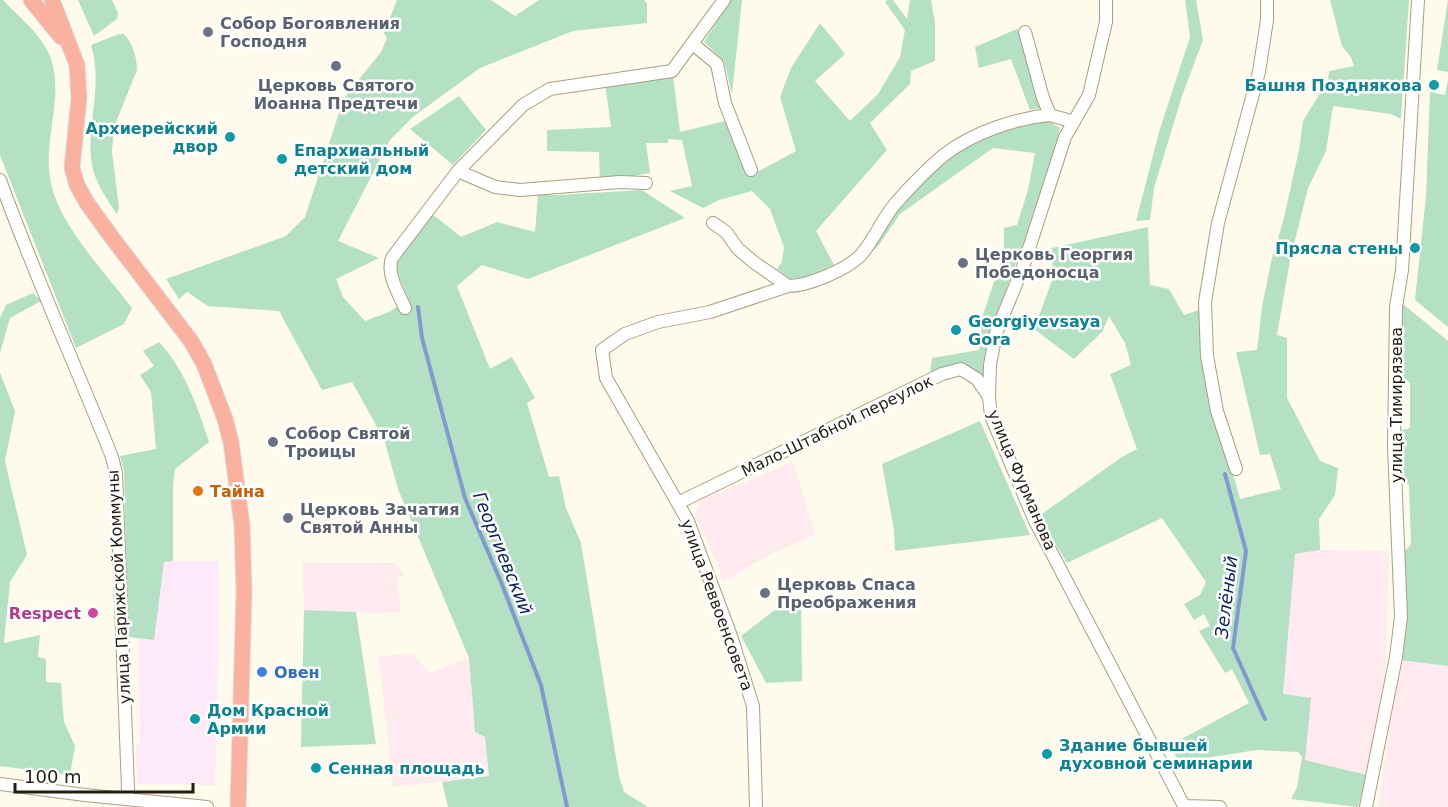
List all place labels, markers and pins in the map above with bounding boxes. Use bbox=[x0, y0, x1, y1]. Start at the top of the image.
place label: Собор Богоявления Господня bbox=[220, 14, 400, 51]
marker: Собор Богоявления Господня bbox=[201, 25, 215, 39]
marker: Церковь Святого Иоанна Предтечи bbox=[329, 59, 343, 73]
place label: Церковь Святого Иоанна Предтечи bbox=[254, 76, 418, 113]
place label: Башня Позднякова bbox=[1244, 76, 1422, 95]
marker: Башня Позднякова bbox=[1427, 78, 1441, 92]
place label: Архиерейский двор bbox=[86, 119, 218, 156]
marker: Архиерейский двор bbox=[223, 130, 237, 144]
place label: Епархиальный детский дом bbox=[294, 141, 429, 178]
marker: Епархиальный детский дом bbox=[275, 152, 289, 166]
place label: Прясла стены bbox=[1275, 239, 1403, 258]
marker: Прясла стены bbox=[1408, 241, 1422, 255]
place label: Церковь Георгия Победоносца bbox=[975, 245, 1133, 282]
marker: Церковь Георгия Победоносца bbox=[956, 256, 970, 270]
place label: Georgiyevsaya Gora bbox=[968, 312, 1101, 349]
marker: Georgiyevsaya Gora bbox=[949, 323, 963, 337]
place label: Собор Святой Троицы bbox=[285, 424, 411, 461]
marker: Собор Святой Троицы bbox=[266, 435, 280, 449]
place label: Тайна bbox=[210, 482, 265, 501]
marker: Тайна bbox=[191, 484, 205, 498]
place label: Церковь Зачатия Святой Анны bbox=[300, 500, 460, 537]
marker: Церковь Зачатия Святой Анны bbox=[281, 511, 295, 525]
place label: Церковь Спаса Преображения bbox=[777, 575, 916, 612]
marker: Церковь Спаса Преображения bbox=[758, 586, 772, 600]
place label: Respect bbox=[9, 604, 81, 623]
marker: Respect bbox=[86, 606, 100, 620]
place label: Овен bbox=[274, 663, 320, 682]
marker: Овен bbox=[255, 665, 269, 679]
place label: Дом Красной Армии bbox=[207, 701, 329, 738]
marker: Дом Красной Армии bbox=[188, 712, 202, 726]
place label: Здание бывшей духовной семинарии bbox=[1059, 736, 1253, 773]
marker: Здание бывшей духовной семинарии bbox=[1040, 747, 1054, 761]
place label: Сенная площадь bbox=[328, 759, 485, 778]
marker: Сенная площадь bbox=[309, 761, 323, 775]

